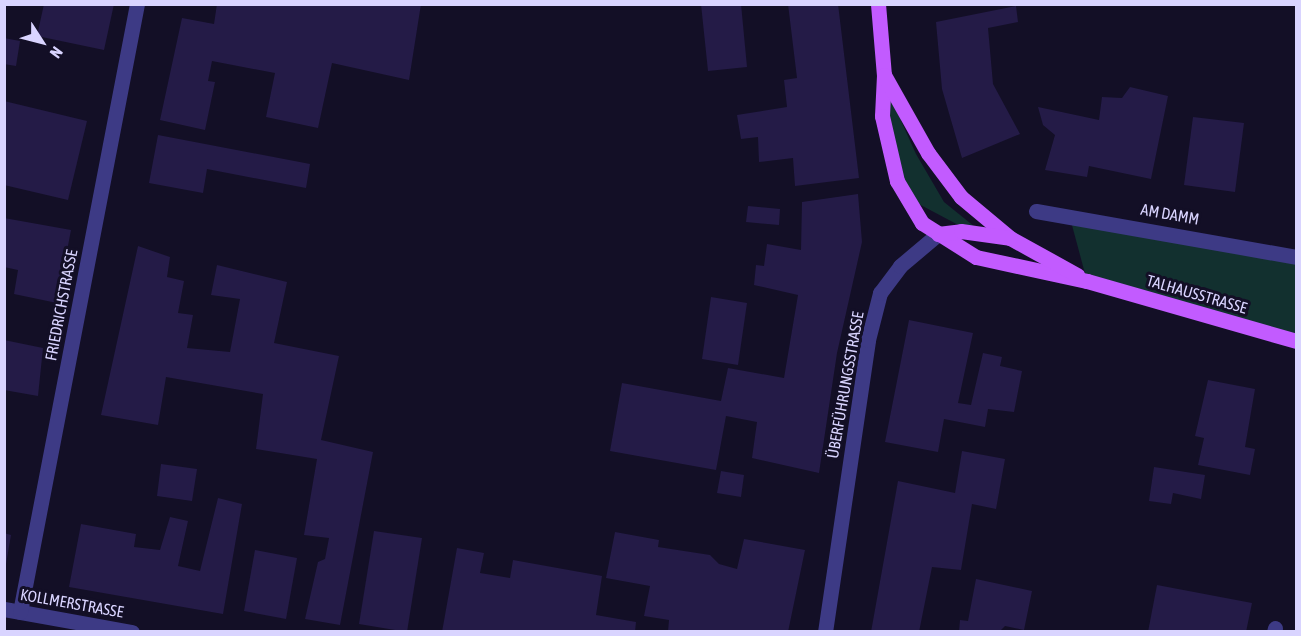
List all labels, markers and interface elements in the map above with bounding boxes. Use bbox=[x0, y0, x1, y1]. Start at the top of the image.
north arrow bbox=[12, 12, 72, 72]
text: N bbox=[47, 43, 67, 62]
street label: AM DAMM bbox=[1139, 199, 1201, 229]
street label: FRIEDRICHSTRASSE bbox=[41, 248, 81, 362]
street label: TALHAUSSTRASSE bbox=[1145, 271, 1249, 317]
street label: ÜBERFÜHRUNGSSTRASSE bbox=[823, 310, 867, 460]
street label: KOLLMERSTRASSE bbox=[19, 584, 125, 622]

